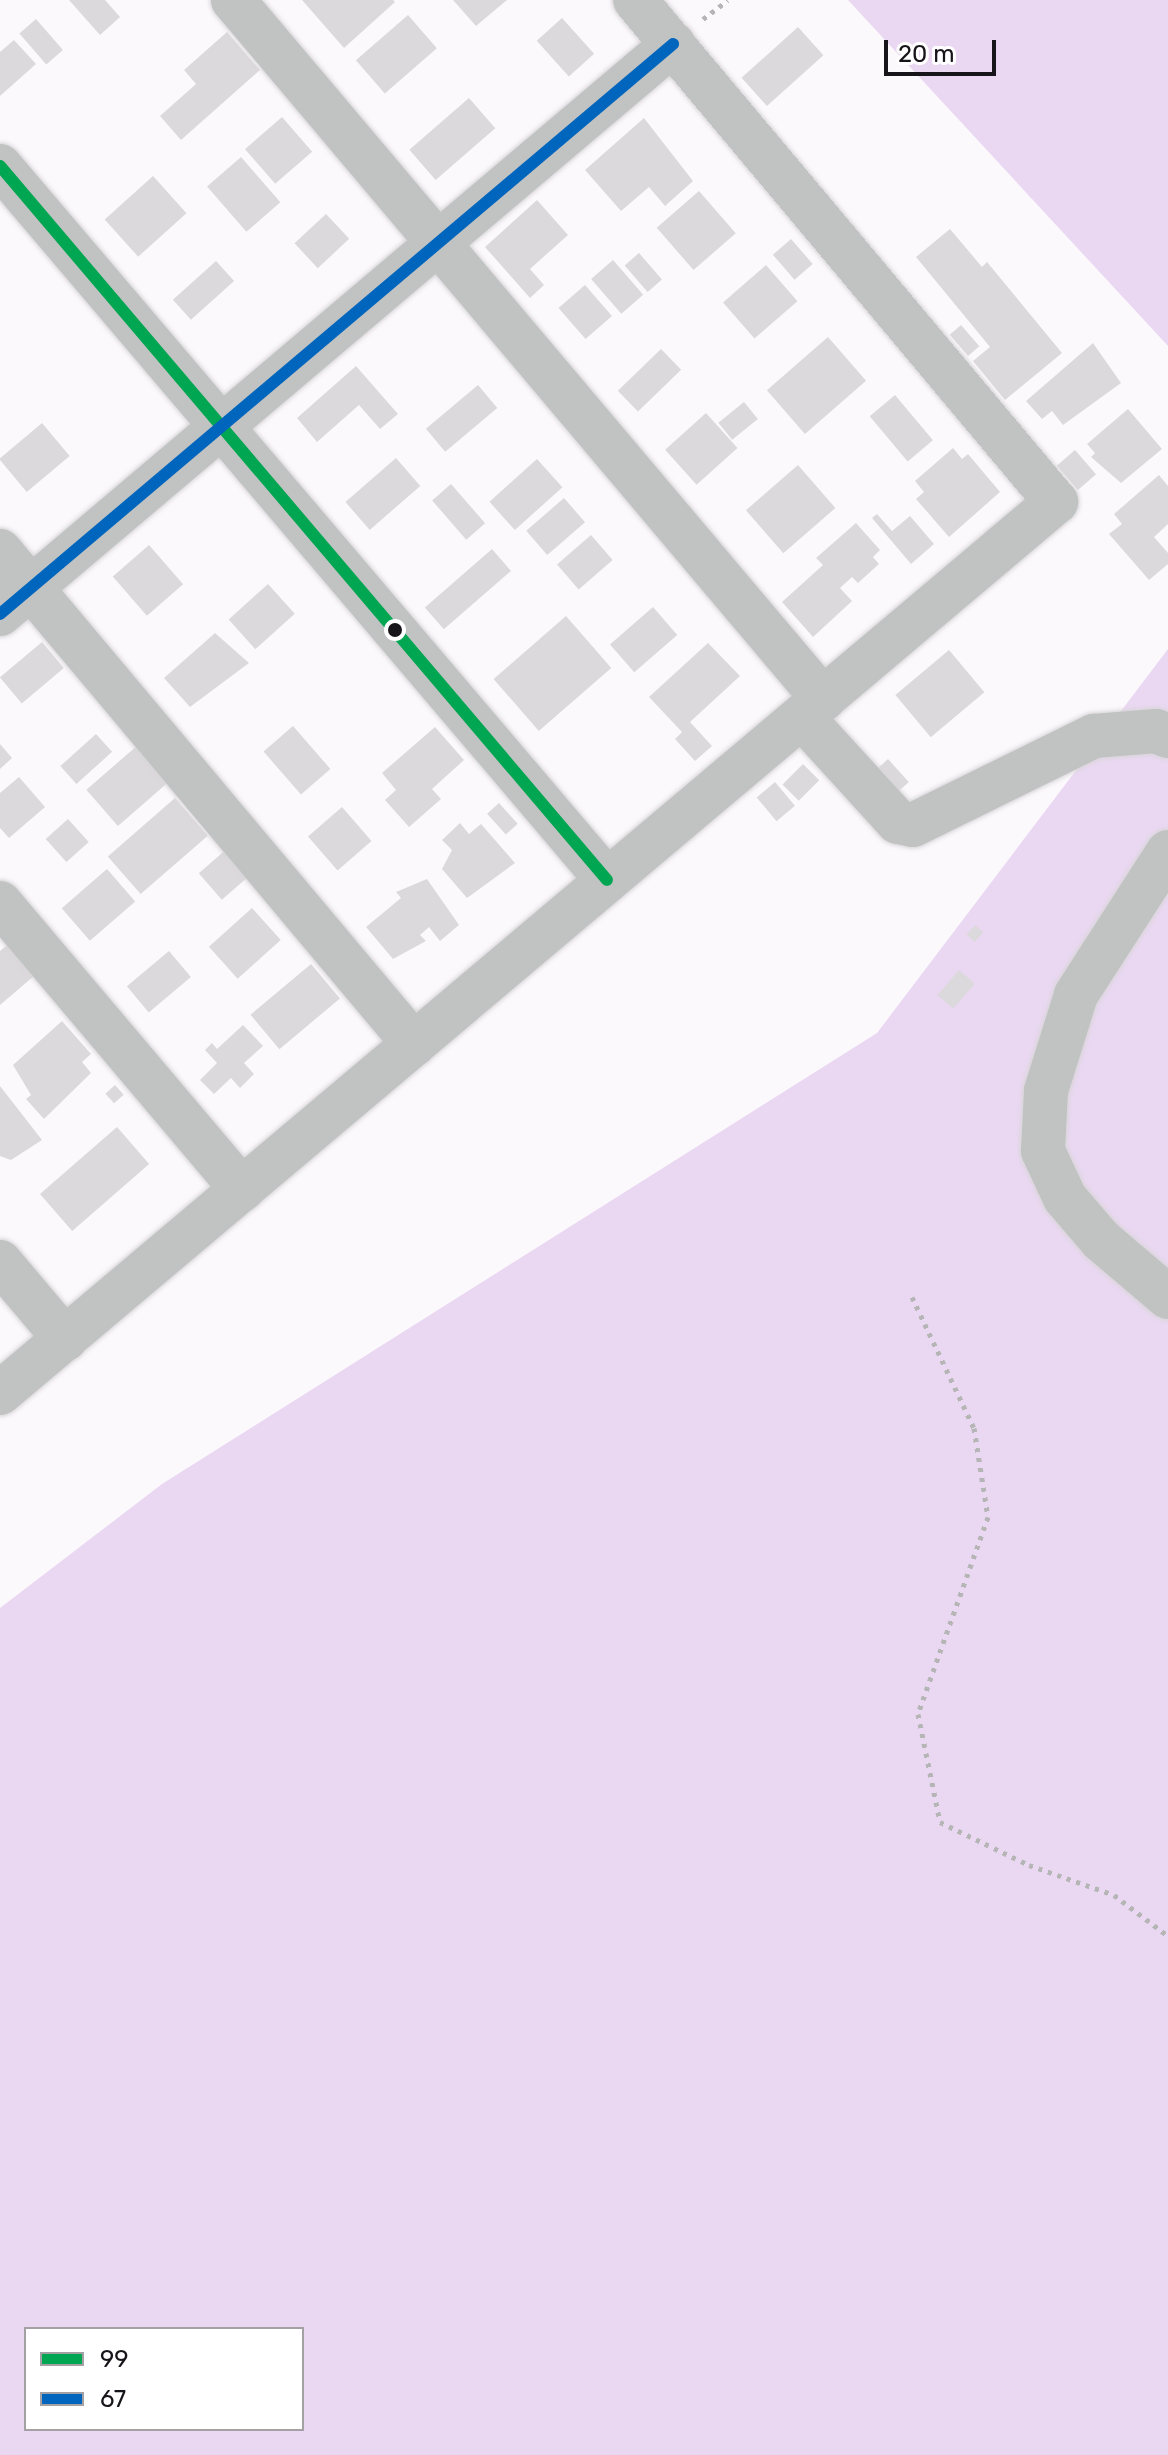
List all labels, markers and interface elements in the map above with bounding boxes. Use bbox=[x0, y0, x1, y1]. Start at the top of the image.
scale bar bbox=[888, 24, 1000, 74]
text: 20 m bbox=[898, 40, 955, 68]
unlabelled marker bbox=[387, 622, 403, 638]
legend bbox=[24, 2327, 304, 2431]
text: 99 bbox=[100, 2345, 128, 2373]
text: 67 bbox=[100, 2385, 126, 2413]

